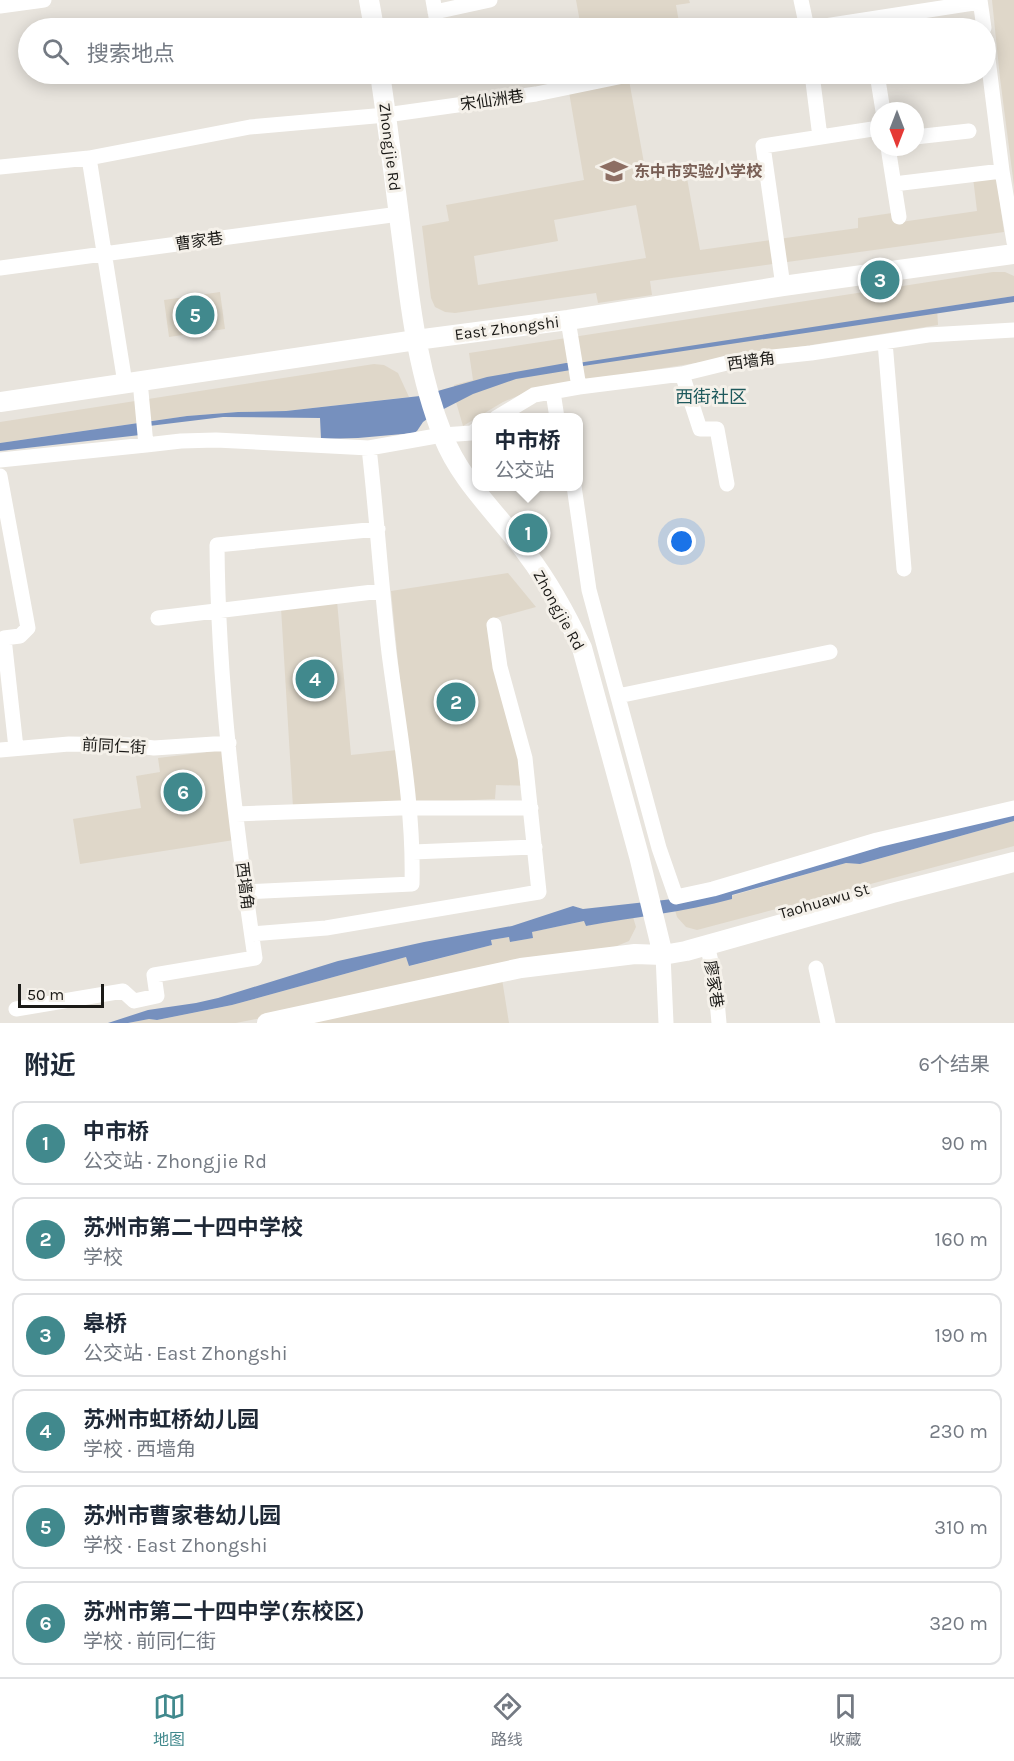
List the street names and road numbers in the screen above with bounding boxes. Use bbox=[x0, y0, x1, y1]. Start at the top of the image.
street label: 宋仙洲巷 bbox=[459, 86, 525, 114]
street label: Zhongjie Rd bbox=[375, 102, 405, 192]
street label: 曹家巷 bbox=[174, 228, 224, 254]
street label: East Zhongshi bbox=[454, 312, 560, 344]
street label: 西墙角 bbox=[726, 348, 776, 374]
street label: Zhongjie Rd bbox=[529, 567, 589, 653]
street label: 前同仁街 bbox=[82, 735, 146, 757]
street label: 西墙角 bbox=[233, 861, 257, 911]
street label: Taohuawu St bbox=[777, 879, 871, 923]
street label: 廖家巷 bbox=[701, 959, 727, 1009]

